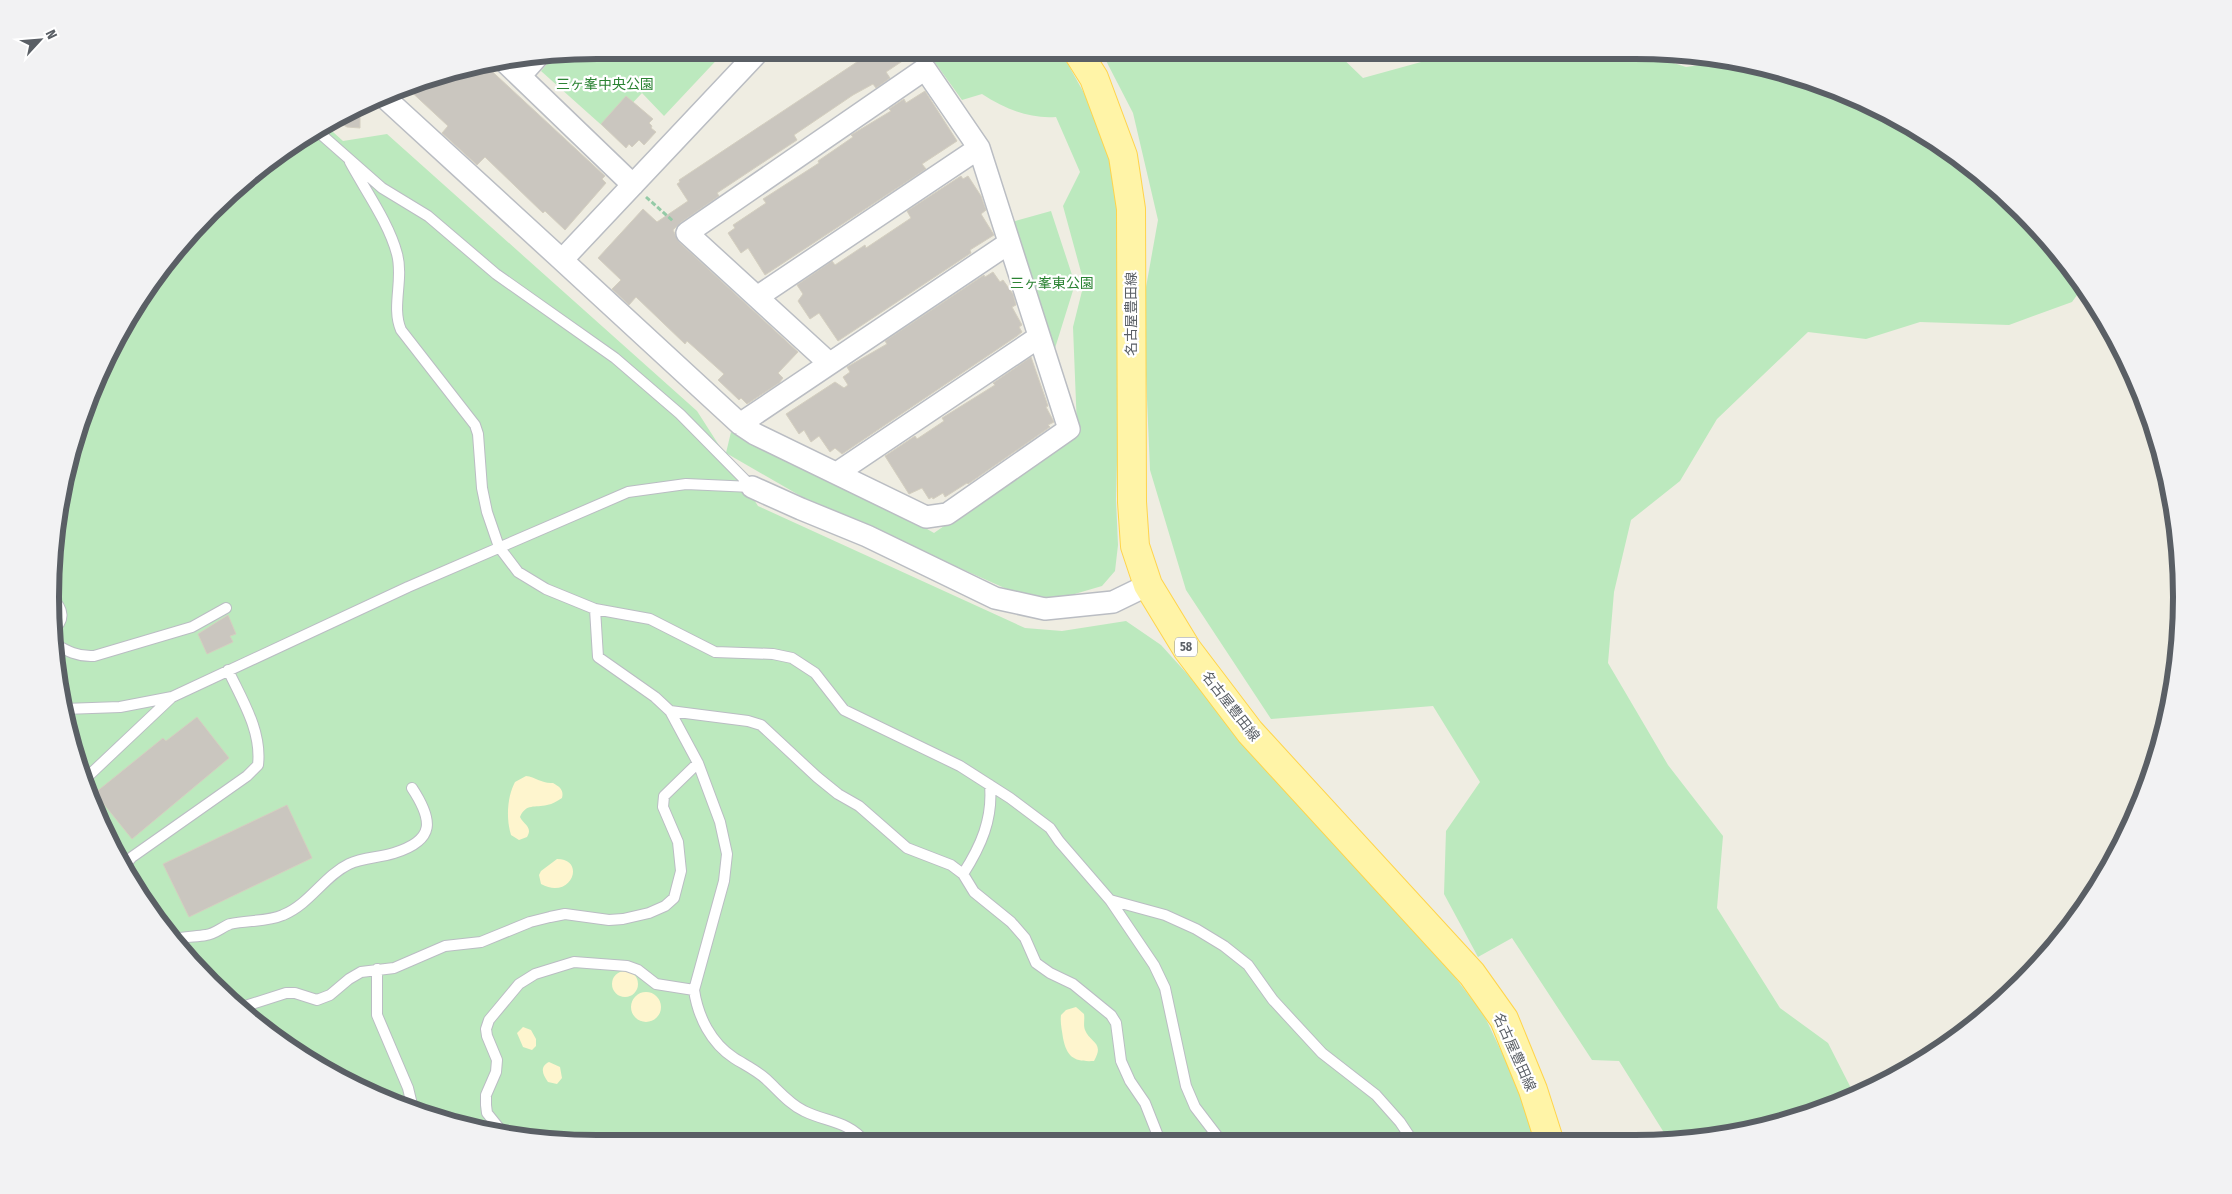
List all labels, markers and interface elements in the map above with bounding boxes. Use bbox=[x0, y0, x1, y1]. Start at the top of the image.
north arrow bbox=[15, 15, 65, 65]
text: N bbox=[42, 27, 61, 42]
park label: 三ヶ峯中央公園 bbox=[556, 76, 654, 93]
street label: 名古屋豊田線 bbox=[1123, 272, 1140, 356]
park label: 三ヶ峯東公園 bbox=[1010, 275, 1094, 292]
road number: 58 bbox=[1175, 638, 1197, 656]
street label: 名古屋豊田線 bbox=[1198, 668, 1263, 745]
street label: 名古屋豊田線 bbox=[1490, 1010, 1539, 1094]

